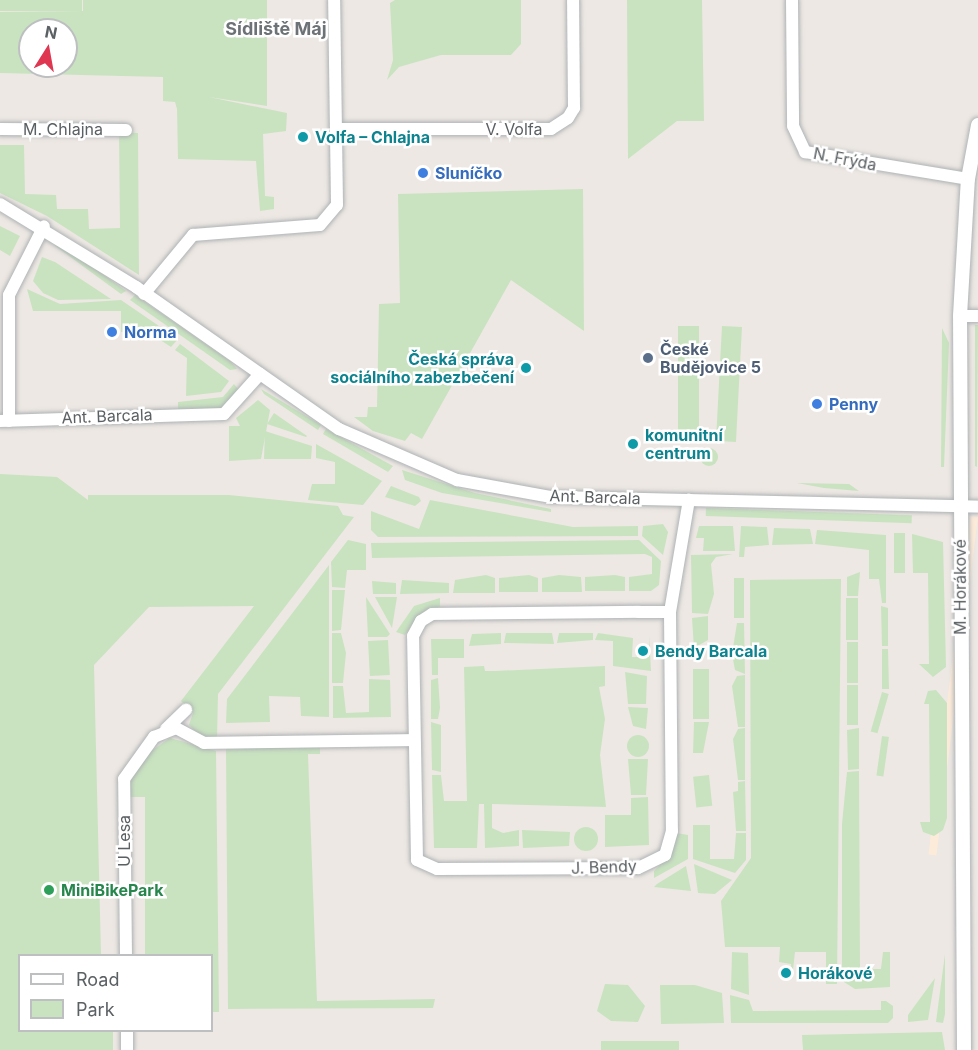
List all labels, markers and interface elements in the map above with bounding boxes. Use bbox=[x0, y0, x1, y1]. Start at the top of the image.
north arrow bbox=[18, 18, 78, 78]
district label: Sídliště Máj bbox=[225, 18, 327, 40]
text: N bbox=[43, 21, 59, 43]
street label: M. Chlajna bbox=[23, 119, 103, 139]
street label: V. Volfa bbox=[486, 119, 542, 139]
place label: Volfa – Chlajna bbox=[315, 127, 430, 147]
marker: Volfa – Chlajna bbox=[296, 130, 310, 144]
street label: N. Frýda bbox=[812, 143, 878, 175]
place label: Sluníčko bbox=[435, 163, 502, 183]
marker: Sluníčko bbox=[416, 166, 430, 180]
place label: Norma bbox=[124, 322, 177, 342]
marker: Norma bbox=[105, 325, 119, 339]
place label: České Budějovice 5 bbox=[660, 339, 761, 377]
place label: Česká správa sociálního zabezbečení bbox=[330, 349, 514, 387]
marker: České Budějovice 5 bbox=[641, 351, 655, 365]
marker: Česká správa sociálního zabezbečení bbox=[519, 361, 533, 375]
place label: Penny bbox=[829, 394, 878, 414]
marker: Penny bbox=[810, 397, 824, 411]
street label: Ant. Barcala bbox=[61, 405, 153, 427]
place label: komunitní centrum bbox=[645, 425, 723, 463]
marker: komunitní centrum bbox=[626, 437, 640, 451]
street label: Ant. Barcala bbox=[549, 486, 641, 508]
street label: M. Horákové bbox=[950, 539, 970, 635]
place label: Bendy Barcala bbox=[655, 641, 767, 661]
marker: Bendy Barcala bbox=[636, 644, 650, 658]
street label: U Lesa bbox=[114, 815, 134, 867]
street label: J. Bendy bbox=[571, 856, 637, 878]
place label: MiniBikePark bbox=[61, 880, 163, 900]
marker: MiniBikePark bbox=[42, 883, 56, 897]
legend bbox=[18, 954, 213, 1032]
place label: Horákové bbox=[798, 963, 873, 983]
marker: Horákové bbox=[779, 966, 793, 980]
text: Road bbox=[76, 969, 119, 990]
text: Park bbox=[76, 999, 115, 1020]

